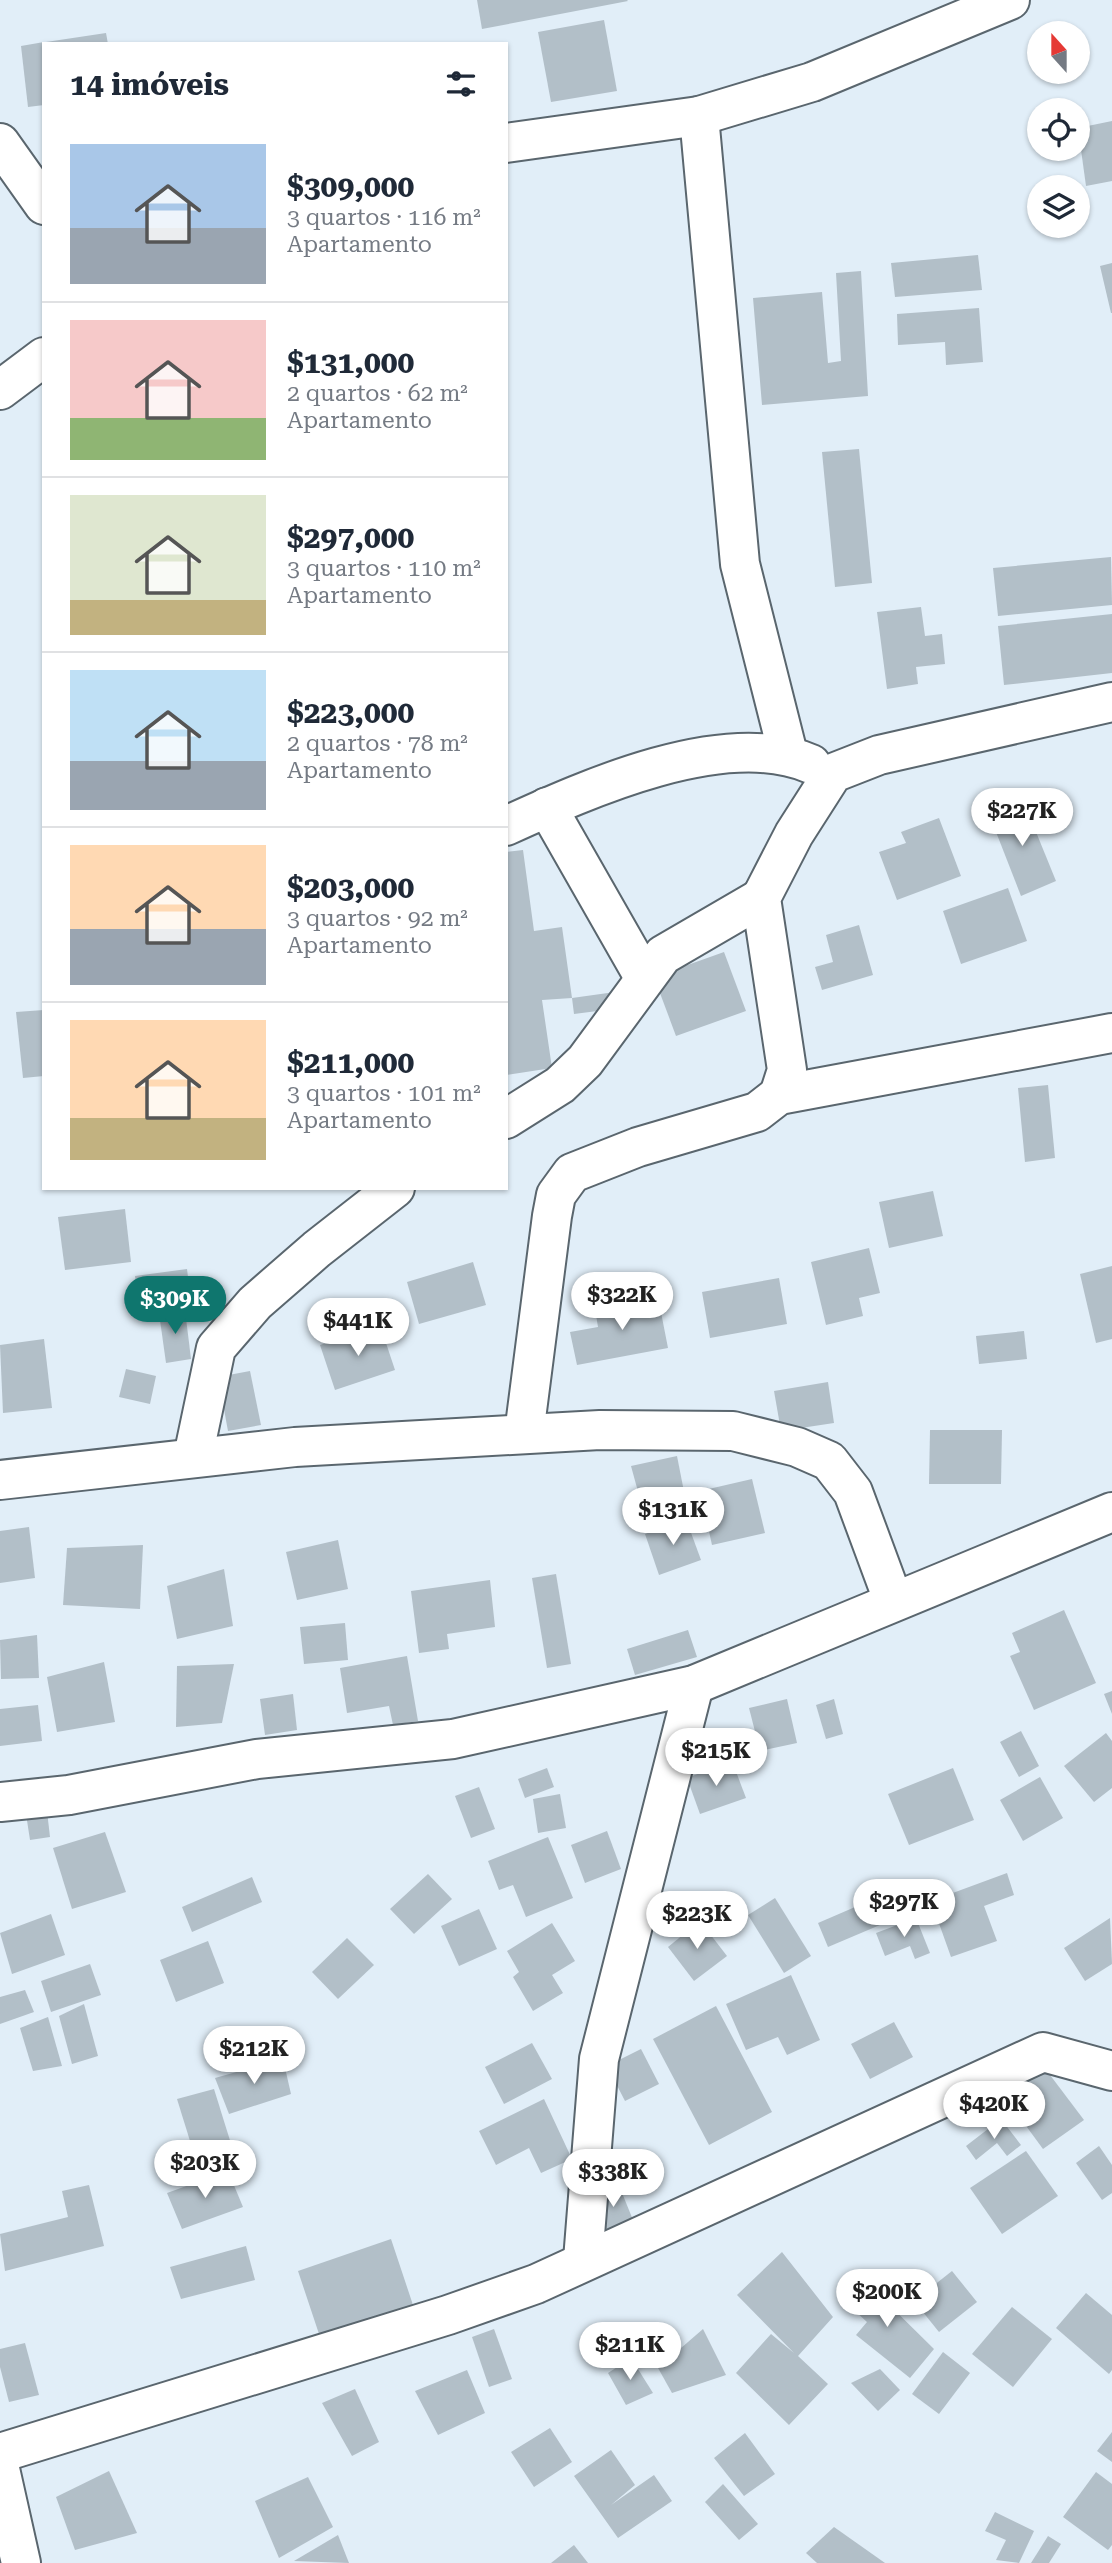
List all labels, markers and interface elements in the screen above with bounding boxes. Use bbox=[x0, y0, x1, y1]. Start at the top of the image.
north arrow bbox=[1027, 21, 1090, 84]
map controls bbox=[1027, 21, 1090, 238]
icon: filters bbox=[442, 65, 480, 103]
text: 14 imóveis bbox=[70, 67, 229, 102]
button: locate bbox=[1027, 98, 1090, 161]
text: $309,000 bbox=[287, 169, 414, 204]
icon: home bbox=[126, 172, 210, 256]
button: layers bbox=[1027, 175, 1090, 238]
text: 3 quartos · 116 m² bbox=[287, 204, 481, 231]
text: Apartamento bbox=[287, 231, 432, 258]
text: $131,000 bbox=[287, 345, 414, 380]
icon: home bbox=[126, 348, 210, 432]
text: 2 quartos · 62 m² bbox=[287, 380, 468, 407]
text: Apartamento bbox=[287, 407, 432, 434]
text: $297,000 bbox=[287, 520, 414, 555]
icon: home bbox=[126, 523, 210, 607]
text: 3 quartos · 110 m² bbox=[287, 555, 481, 582]
text: Apartamento bbox=[287, 582, 432, 609]
text: $223,000 bbox=[287, 695, 414, 730]
icon: home bbox=[126, 698, 210, 782]
text: 2 quartos · 78 m² bbox=[287, 730, 468, 757]
text: Apartamento bbox=[287, 757, 432, 784]
pin: $227K bbox=[973, 788, 1071, 848]
text: $227K bbox=[987, 797, 1057, 824]
text: $203,000 bbox=[287, 870, 414, 905]
icon: home bbox=[126, 873, 210, 957]
text: 3 quartos · 92 m² bbox=[287, 905, 468, 932]
text: Apartamento bbox=[287, 932, 432, 959]
text: $211,000 bbox=[287, 1045, 414, 1080]
icon: home bbox=[126, 1048, 210, 1132]
text: 3 quartos · 101 m² bbox=[287, 1080, 481, 1107]
text: Apartamento bbox=[287, 1107, 432, 1134]
pin: $322K bbox=[573, 1272, 671, 1332]
pin: $309K bbox=[126, 1276, 224, 1336]
text: $322K bbox=[587, 1281, 657, 1308]
text: $309K bbox=[140, 1285, 210, 1312]
pin: $441K bbox=[309, 1298, 407, 1358]
text: $441K bbox=[323, 1307, 393, 1334]
pin: $131K bbox=[624, 1488, 722, 1547]
text: $131K bbox=[638, 1496, 708, 1523]
pin: $215K bbox=[667, 1728, 765, 1788]
text: $215K bbox=[681, 1737, 751, 1764]
pin: $297K bbox=[855, 1880, 953, 1939]
text: $297K bbox=[869, 1888, 939, 1915]
pin: $223K bbox=[648, 1892, 746, 1951]
text: $223K bbox=[662, 1900, 732, 1927]
pin: $212K bbox=[205, 2026, 303, 2086]
text: $212K bbox=[219, 2035, 289, 2062]
pin: $420K bbox=[945, 2082, 1043, 2141]
text: $420K bbox=[959, 2090, 1029, 2117]
pin: $203K bbox=[156, 2140, 254, 2200]
text: $203K bbox=[170, 2149, 240, 2176]
pin: $338K bbox=[564, 2150, 662, 2209]
text: $338K bbox=[578, 2158, 648, 2185]
pin: $200K bbox=[838, 2270, 936, 2329]
text: $200K bbox=[852, 2278, 922, 2305]
pin: $211K bbox=[581, 2322, 679, 2382]
text: $211K bbox=[595, 2331, 665, 2358]

